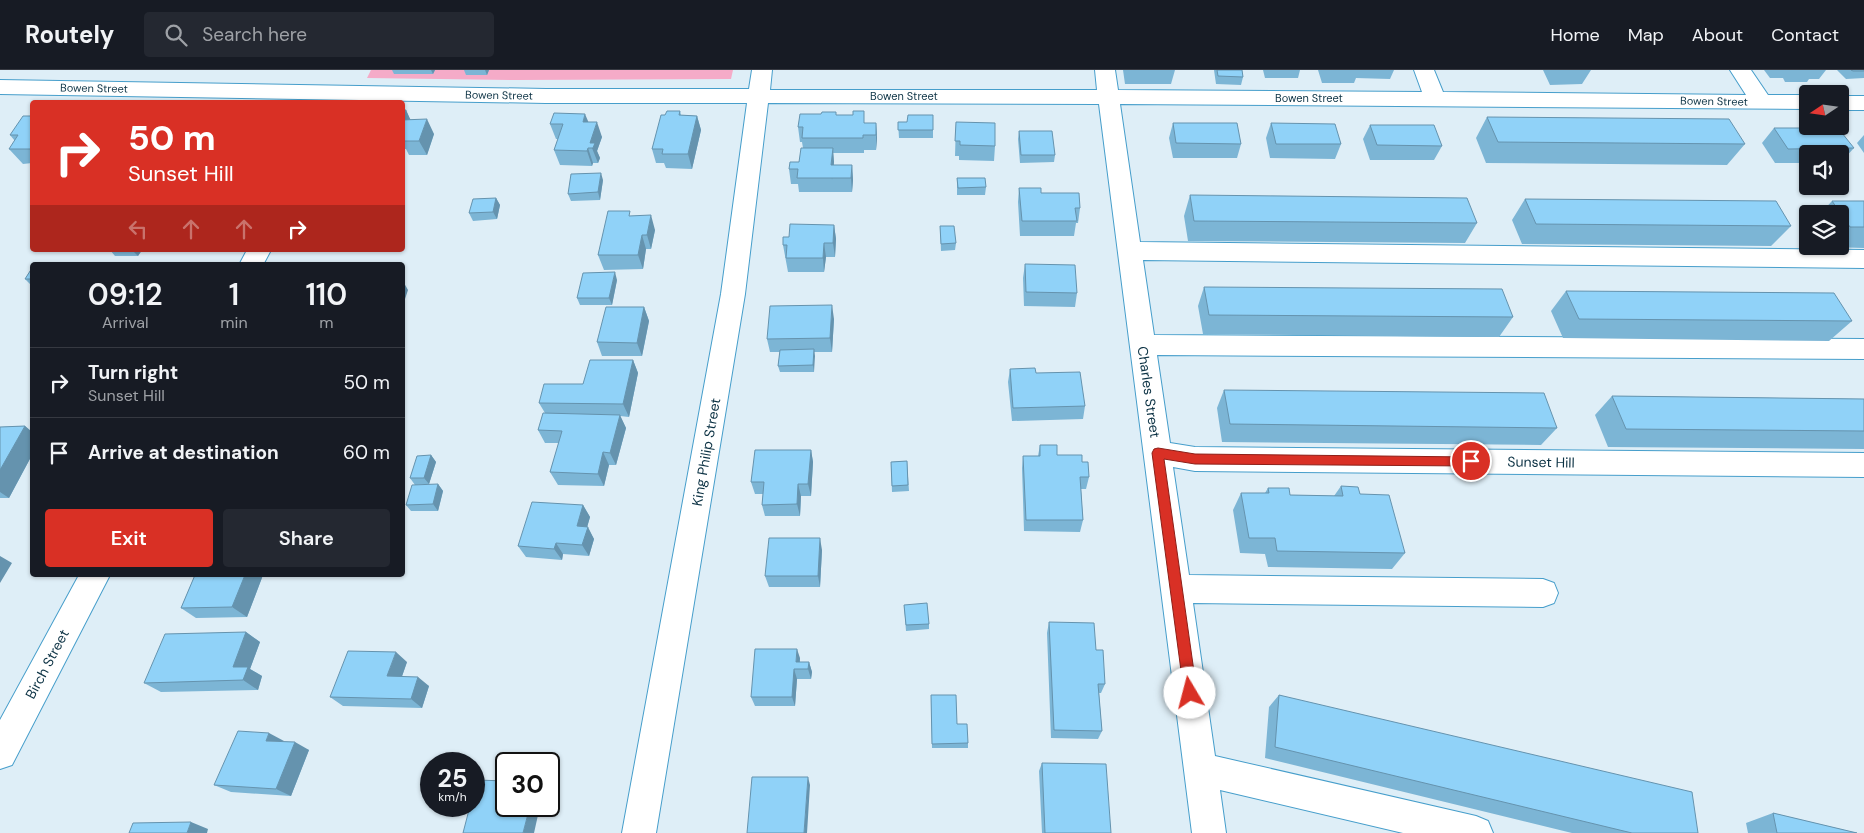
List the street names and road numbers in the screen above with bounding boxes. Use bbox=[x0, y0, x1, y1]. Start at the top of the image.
street label: Bowen Street bbox=[60, 80, 128, 96]
street label: Bowen Street bbox=[465, 87, 533, 103]
street label: Bowen Street bbox=[870, 89, 938, 103]
street label: Bowen Street bbox=[1275, 91, 1343, 105]
street label: Bowen Street bbox=[1680, 93, 1748, 109]
street label: Charles Street bbox=[1134, 345, 1164, 439]
street label: King Philip Street bbox=[688, 397, 724, 507]
street label: Sunset Hill bbox=[1507, 452, 1575, 472]
street label: Birch Street bbox=[21, 626, 73, 702]

